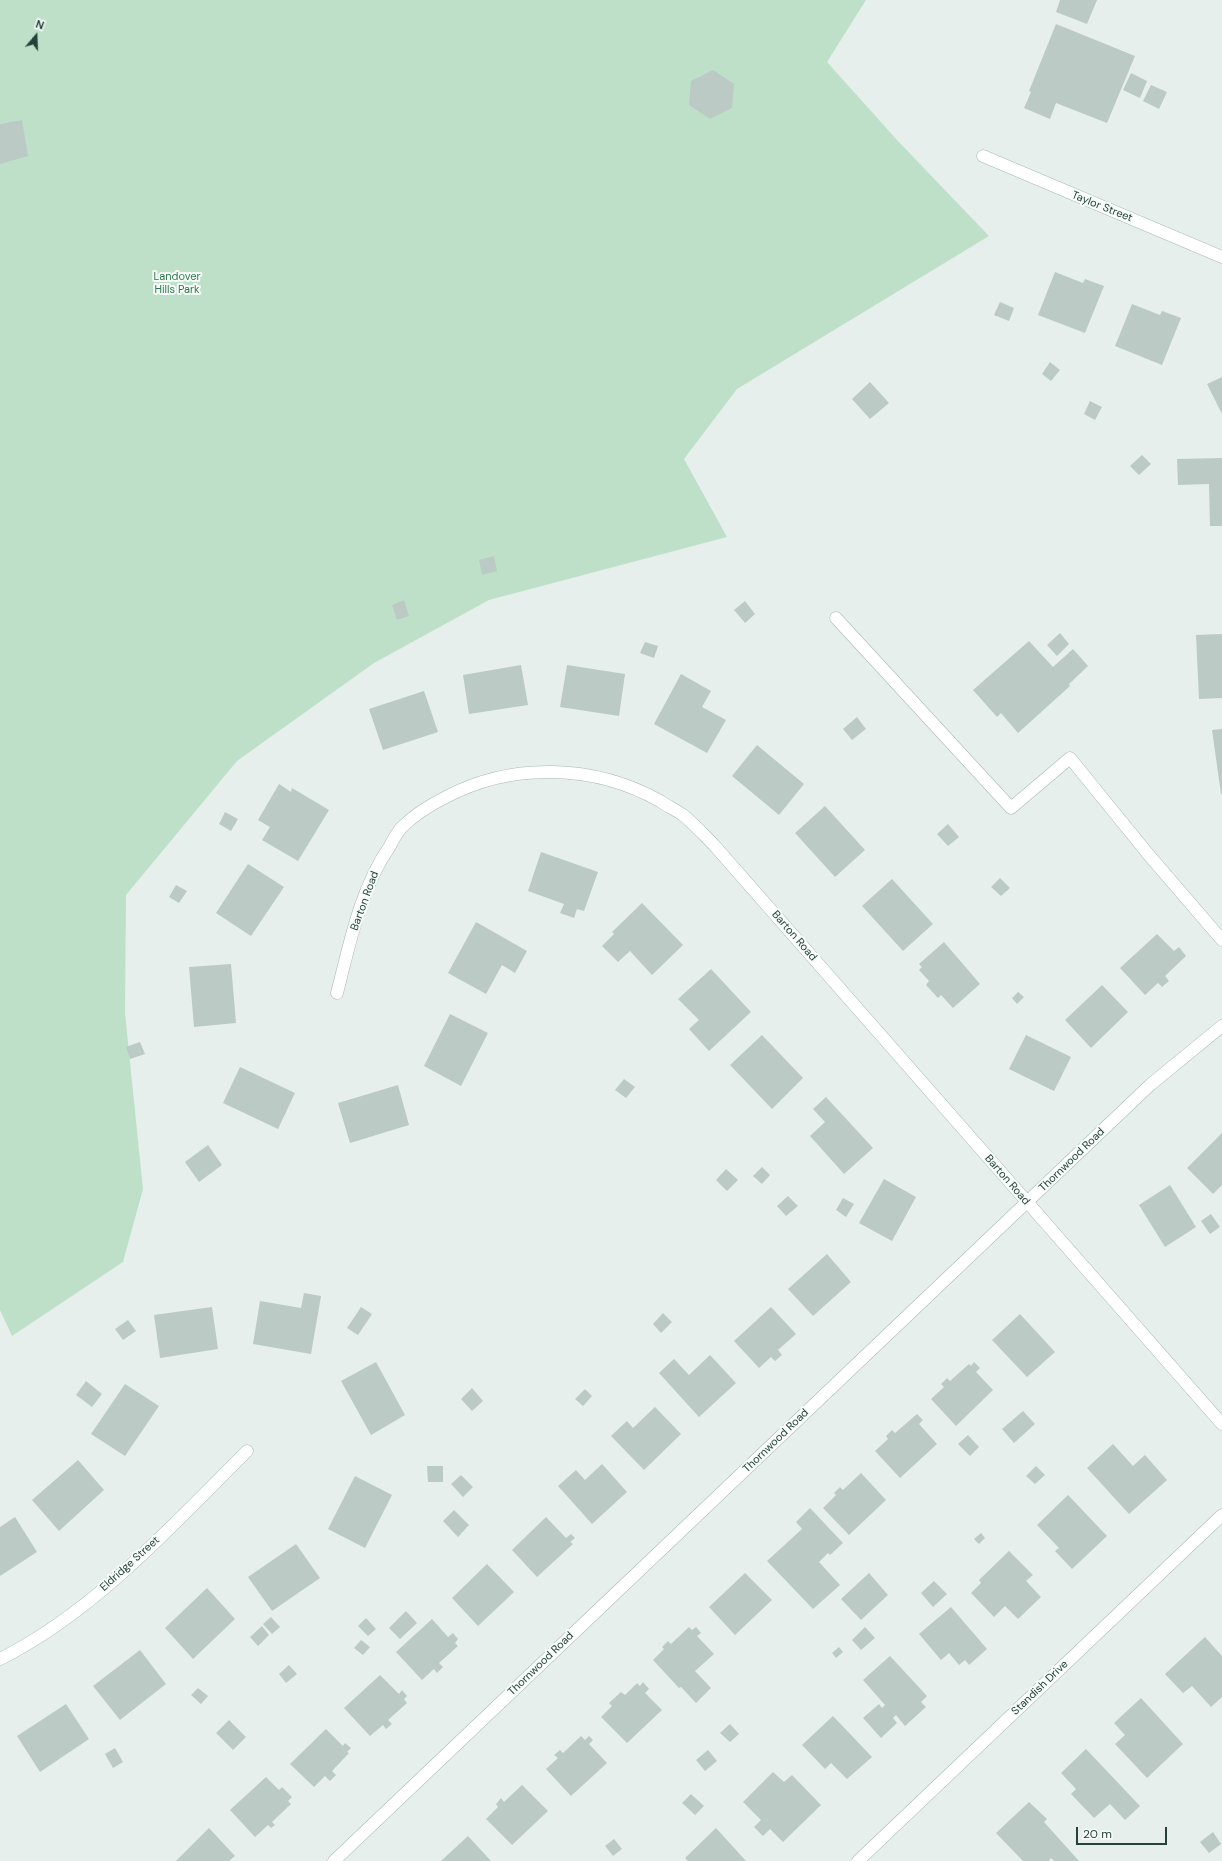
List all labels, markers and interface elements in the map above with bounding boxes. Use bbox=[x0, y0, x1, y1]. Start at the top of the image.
north arrow bbox=[16, 16, 56, 56]
text: N bbox=[34, 17, 46, 33]
street label: Taylor Street bbox=[1070, 189, 1134, 225]
park label: Landover Hills Park bbox=[153, 270, 201, 296]
street label: Barton Road bbox=[348, 870, 382, 932]
street label: Barton Road bbox=[769, 908, 819, 964]
street label: Thornwood Road bbox=[1036, 1125, 1108, 1195]
street label: Barton Road bbox=[982, 1152, 1032, 1208]
street label: Thornwood Road bbox=[740, 1406, 812, 1476]
street label: Eldridge Street bbox=[98, 1534, 162, 1594]
street label: Thornwood Road bbox=[505, 1629, 577, 1699]
street label: Standish Drive bbox=[1009, 1658, 1071, 1718]
scale bar bbox=[1078, 1819, 1169, 1845]
text: 20 m bbox=[1083, 1826, 1112, 1842]

